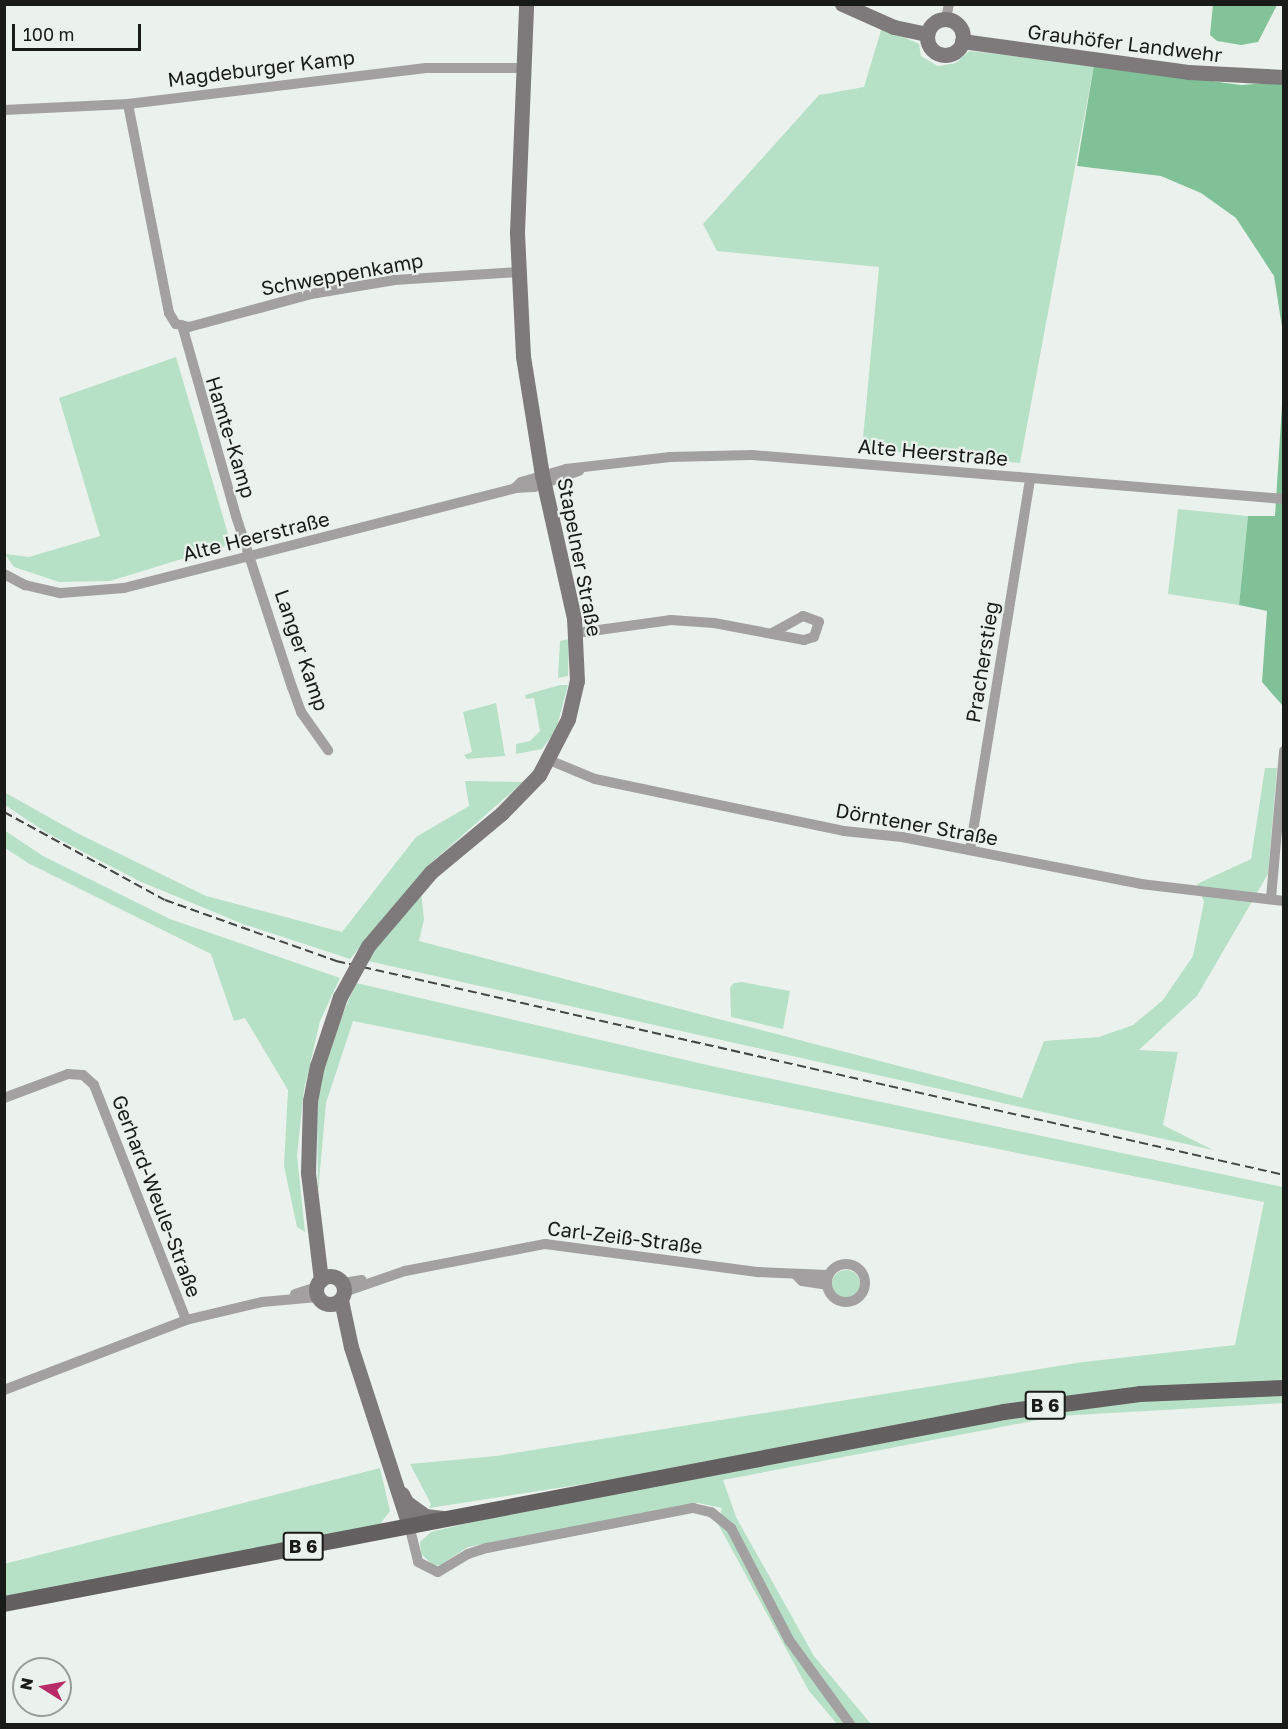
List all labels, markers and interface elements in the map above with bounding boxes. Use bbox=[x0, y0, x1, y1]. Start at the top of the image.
scale bar bbox=[15, 12, 144, 50]
street label: Grauhöfer Landwehr bbox=[1026, 19, 1224, 67]
text: 100 m bbox=[23, 23, 74, 45]
street label: Magdeburger Kamp bbox=[166, 45, 356, 91]
street label: Schweppenkamp bbox=[259, 248, 425, 300]
street label: Hamte-Kamp bbox=[201, 373, 261, 501]
street label: Alte Heerstraße bbox=[857, 433, 1009, 471]
street label: Stapelner Straße bbox=[553, 476, 607, 638]
street label: Alte Heerstraße bbox=[180, 506, 332, 566]
street label: Langer Kamp bbox=[270, 586, 334, 714]
street label: Pracherstieg bbox=[961, 600, 1003, 724]
street label: Dörntener Straße bbox=[834, 798, 1000, 850]
street label: Gerhard-Weule-Straße bbox=[107, 1092, 207, 1300]
street label: Carl-Zeiß-Straße bbox=[546, 1216, 704, 1258]
road number: B 6 bbox=[1024, 1390, 1066, 1420]
road number: B 6 bbox=[282, 1531, 324, 1561]
north arrow bbox=[12, 1657, 72, 1717]
text: N bbox=[15, 1676, 37, 1692]

